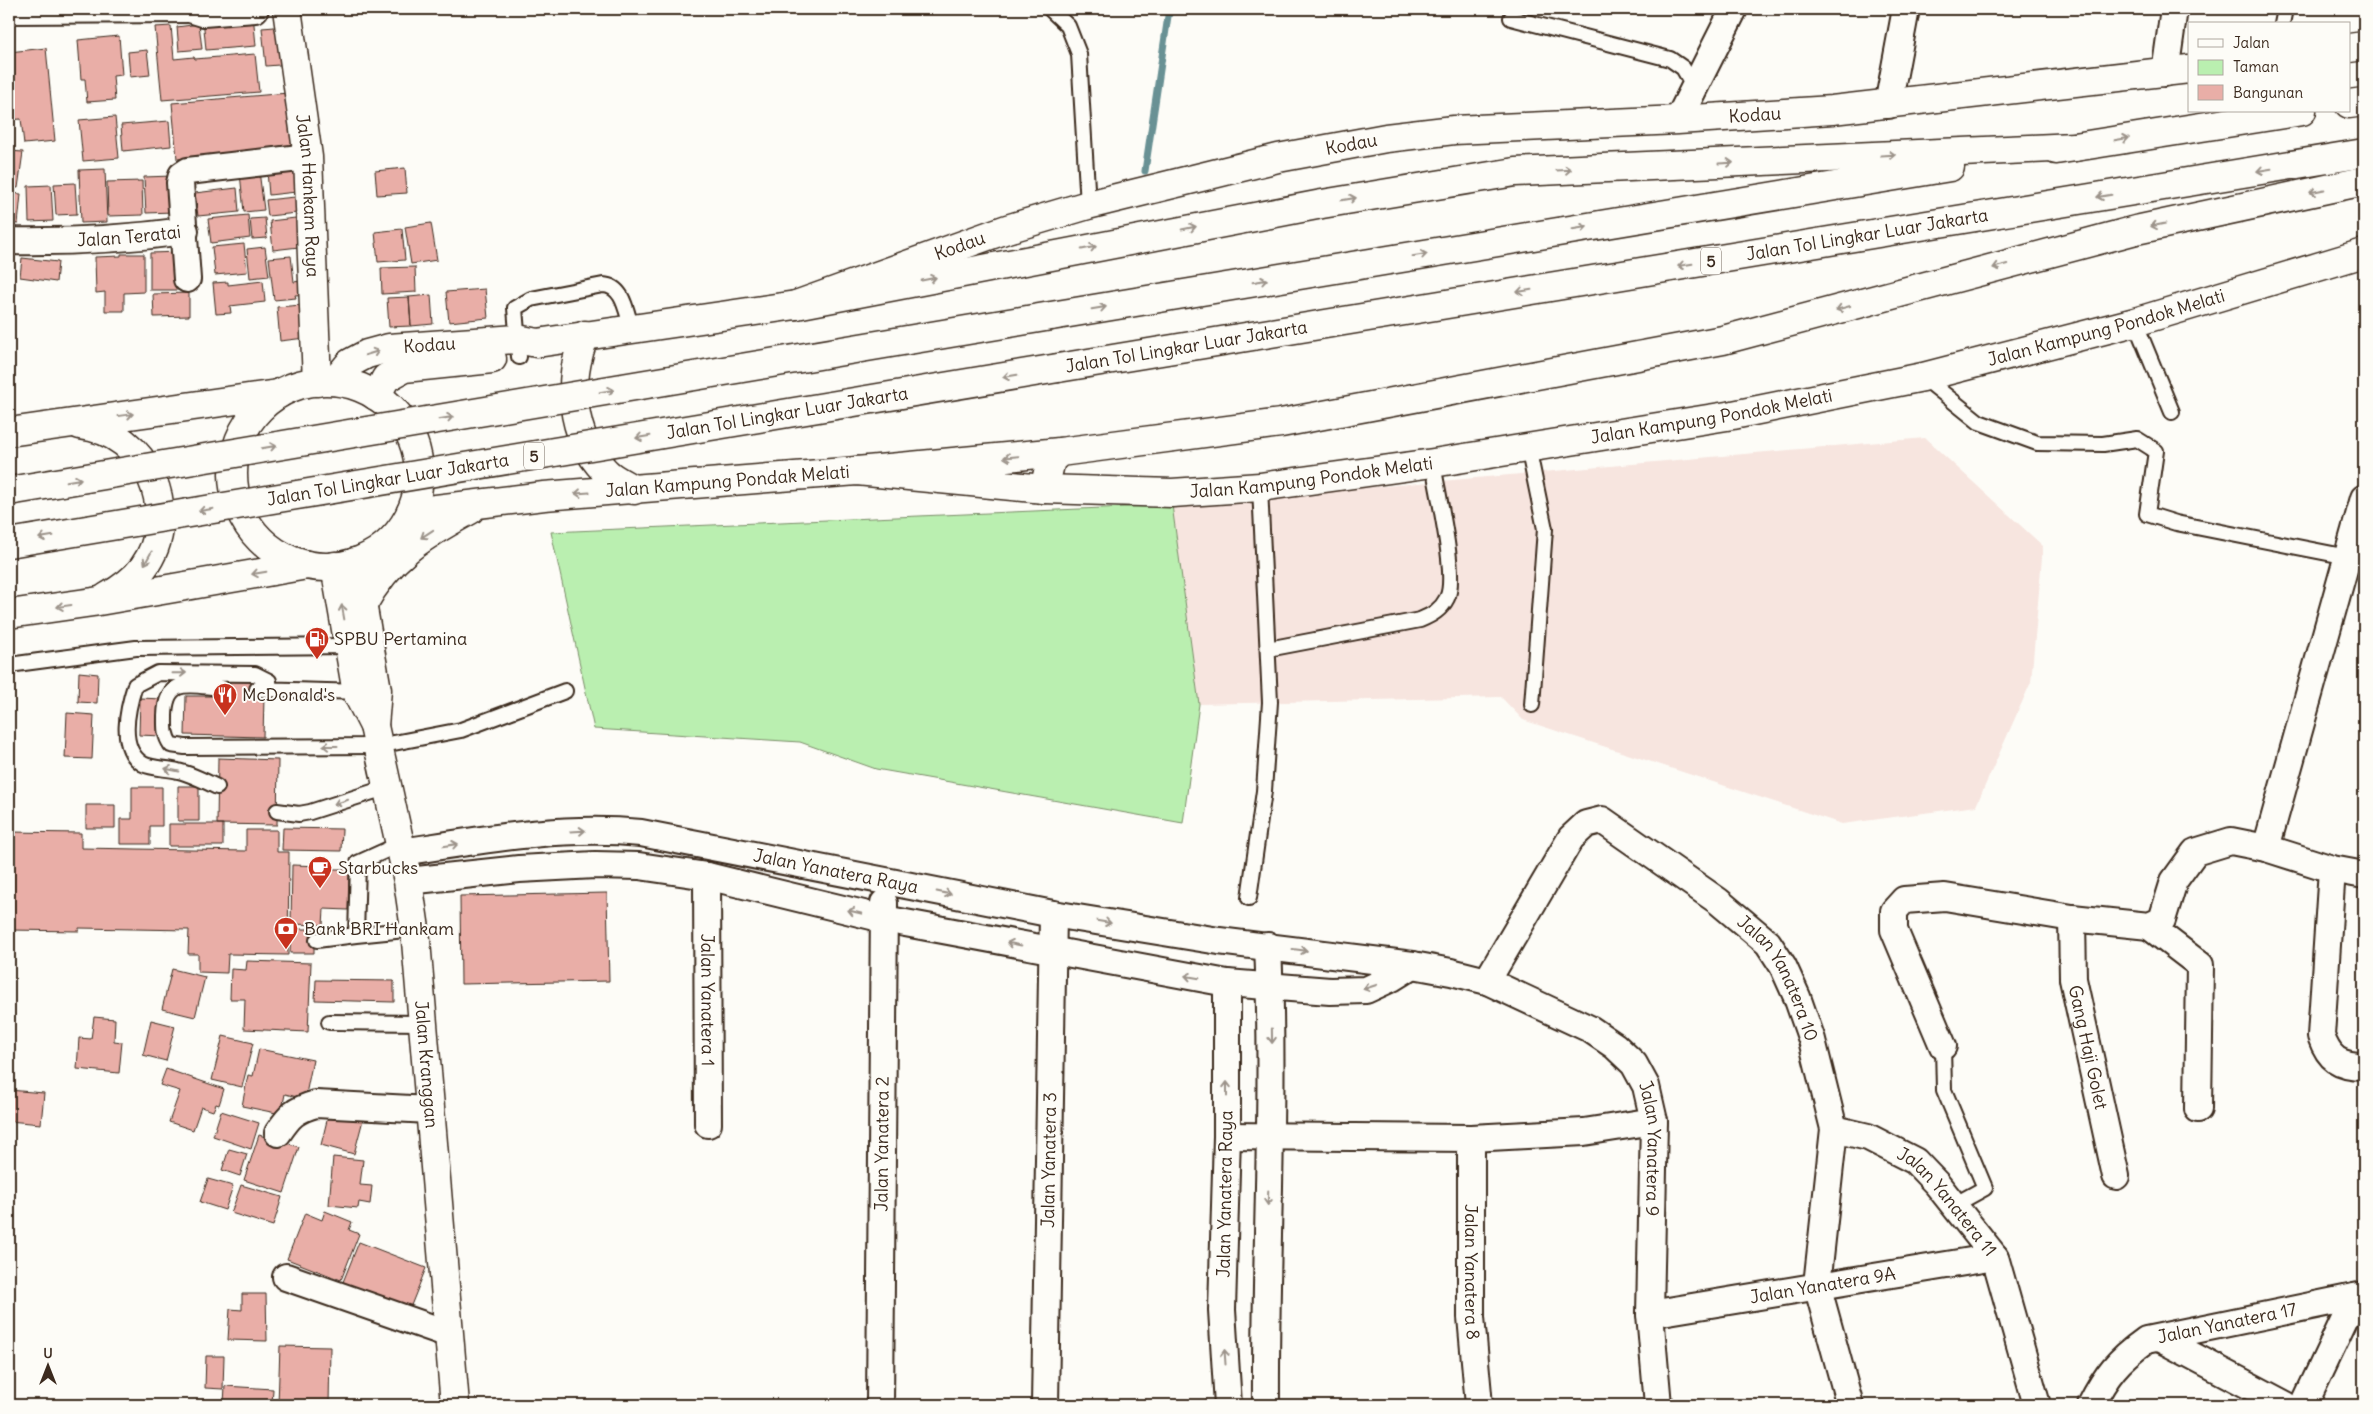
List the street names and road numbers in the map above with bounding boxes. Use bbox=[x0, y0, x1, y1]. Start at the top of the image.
street label: Kodau bbox=[1728, 101, 1782, 128]
street label: Jalan Hankam Raya bbox=[291, 112, 325, 278]
street label: Kodau bbox=[1323, 128, 1379, 160]
street label: Jalan Tol Lingkar Luar Jakarta bbox=[1744, 203, 1990, 266]
street label: Jalan Teratai bbox=[76, 220, 182, 251]
street label: Kodau bbox=[931, 226, 988, 265]
road number: 5 bbox=[1701, 248, 1721, 274]
street label: Jalan Kampung Pondok Melati bbox=[1985, 284, 2227, 371]
street label: Jalan Tol Lingkar Luar Jakarta bbox=[1063, 315, 1309, 378]
street label: Kodau bbox=[402, 331, 456, 358]
street label: Jalan Tol Lingkar Luar Jakarta bbox=[664, 381, 910, 444]
street label: Jalan Kampung Pondok Melati bbox=[1589, 383, 1834, 449]
road number: 5 bbox=[524, 442, 544, 470]
street label: Jalan Tol Lingkar Luar Jakarta bbox=[265, 448, 510, 511]
street label: Jalan Kampung Pondok Melati bbox=[1189, 451, 1434, 503]
street label: Jalan Kampung Pondak Melati bbox=[604, 460, 850, 502]
street label: Jalan Yanatera Raya bbox=[752, 843, 920, 898]
street label: Jalan Yanatera 10 bbox=[1733, 910, 1824, 1044]
street label: Jalan Yanatera 1 bbox=[696, 934, 720, 1066]
street label: Gang Haji Golet bbox=[2064, 983, 2113, 1112]
street label: Jalan Kranggan bbox=[410, 999, 444, 1129]
street label: Jalan Yanatera 2 bbox=[870, 1076, 894, 1212]
street label: Jalan Yanatera 9 bbox=[1634, 1076, 1666, 1216]
street label: Jalan Yanatera 3 bbox=[1036, 1092, 1061, 1228]
street label: Jalan Yanatera Raya bbox=[1212, 1110, 1237, 1278]
street label: Jalan Yanatera 11 bbox=[1893, 1142, 2002, 1261]
street label: Jalan Yanatera 8 bbox=[1460, 1204, 1485, 1341]
street label: Jalan Yanatera 9A bbox=[1748, 1262, 1897, 1308]
street label: Jalan Yanatera 17 bbox=[2155, 1297, 2299, 1348]

